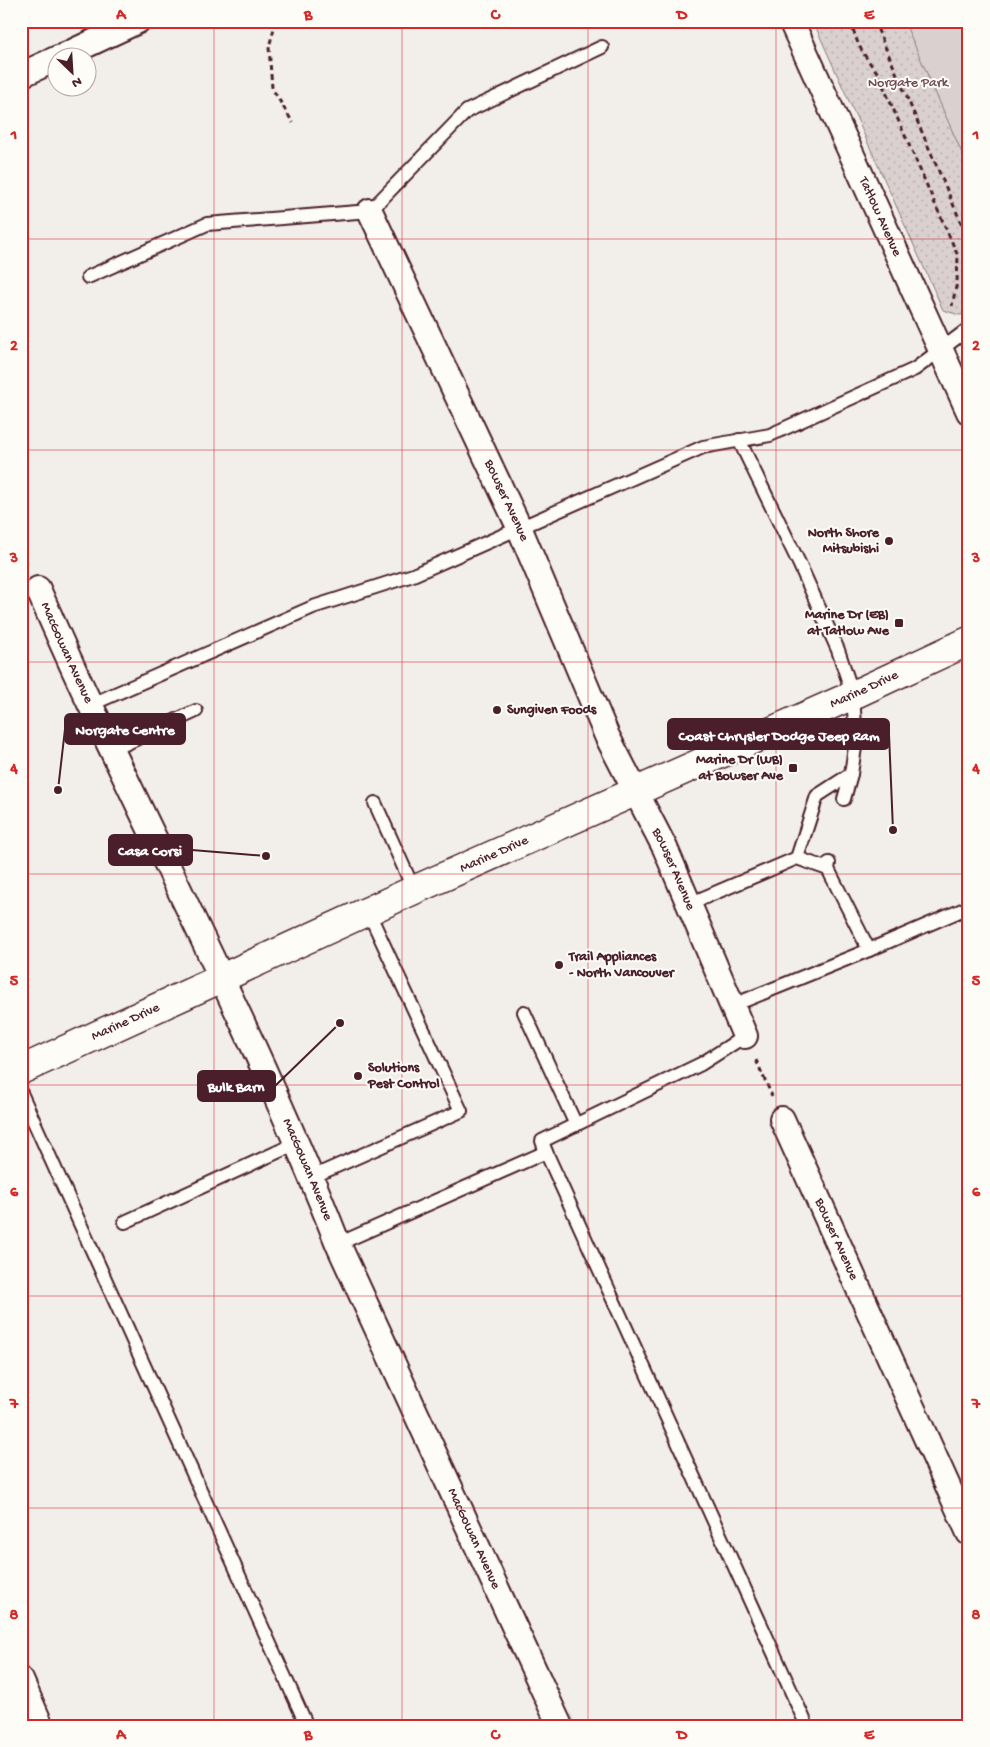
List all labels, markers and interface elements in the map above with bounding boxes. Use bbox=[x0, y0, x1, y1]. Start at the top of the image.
text: A bbox=[115, 7, 127, 26]
text: B bbox=[303, 7, 313, 26]
text: C bbox=[490, 7, 501, 26]
text: D bbox=[675, 7, 688, 26]
text: E bbox=[864, 7, 875, 26]
north arrow bbox=[48, 48, 98, 98]
text: N bbox=[69, 72, 84, 91]
park label: Norgate Park bbox=[868, 75, 950, 92]
text: 1 bbox=[10, 127, 17, 146]
text: 1 bbox=[972, 127, 979, 146]
street label: Tatlow Avenue bbox=[854, 173, 906, 260]
text: 2 bbox=[10, 338, 18, 357]
text: 2 bbox=[972, 338, 980, 357]
street label: Bowser Avenue bbox=[480, 456, 533, 545]
place label: North Shore Mitsubishi bbox=[808, 525, 880, 558]
marker: North Shore Mitsubishi bbox=[883, 535, 895, 547]
text: 3 bbox=[9, 550, 18, 569]
text: 3 bbox=[971, 550, 980, 569]
street label: MacGowan Avenue bbox=[36, 600, 97, 707]
place label: Marine Dr (EB) at Tatlow Ave bbox=[805, 607, 890, 640]
marker: Marine Dr (EB) at Tatlow Ave bbox=[893, 617, 905, 629]
street label: Marine Drive bbox=[827, 666, 902, 713]
place label: Sungiven Foods bbox=[507, 702, 597, 719]
marker: Sungiven Foods bbox=[491, 704, 503, 716]
callout: Norgate Centre bbox=[65, 714, 185, 744]
callout: Coast Chrysler Dodge Jeep Ram bbox=[668, 719, 889, 749]
text: Norgate Centre bbox=[75, 722, 176, 740]
text: Coast Chrysler Dodge Jeep Ram bbox=[677, 728, 880, 746]
place label: Marine Dr (WB) at Bowser Ave bbox=[696, 752, 784, 785]
text: 4 bbox=[9, 761, 18, 780]
text: 4 bbox=[971, 761, 980, 780]
marker: Marine Dr (WB) at Bowser Ave bbox=[787, 762, 799, 774]
street label: Bowser Avenue bbox=[647, 824, 699, 914]
street label: Marine Drive bbox=[457, 831, 532, 877]
callout: Casa Corsi bbox=[109, 835, 192, 865]
text: Casa Corsi bbox=[117, 843, 182, 861]
place label: Trail Appliances - North Vancouver bbox=[568, 949, 676, 982]
marker: Trail Appliances - North Vancouver bbox=[553, 959, 565, 971]
text: 5 bbox=[10, 973, 19, 992]
text: 5 bbox=[972, 973, 981, 992]
street label: Marine Drive bbox=[89, 999, 163, 1045]
place label: Solutions Pest Control bbox=[367, 1060, 440, 1093]
marker: Solutions Pest Control bbox=[352, 1070, 364, 1082]
callout: Bulk Barn bbox=[198, 1071, 275, 1101]
text: Bulk Barn bbox=[207, 1079, 265, 1097]
street label: MacGowan Avenue bbox=[278, 1116, 337, 1224]
text: 6 bbox=[10, 1184, 19, 1203]
text: 6 bbox=[972, 1184, 981, 1203]
street label: Bowser Avenue bbox=[810, 1195, 863, 1284]
text: 7 bbox=[9, 1396, 19, 1415]
text: 7 bbox=[971, 1396, 981, 1415]
street label: MacGowan Avenue bbox=[443, 1486, 505, 1592]
text: 8 bbox=[10, 1607, 19, 1626]
text: 8 bbox=[972, 1607, 981, 1626]
text: A bbox=[115, 1727, 127, 1746]
text: B bbox=[303, 1727, 313, 1746]
text: C bbox=[490, 1727, 501, 1746]
text: D bbox=[675, 1727, 688, 1746]
text: E bbox=[864, 1727, 875, 1746]

